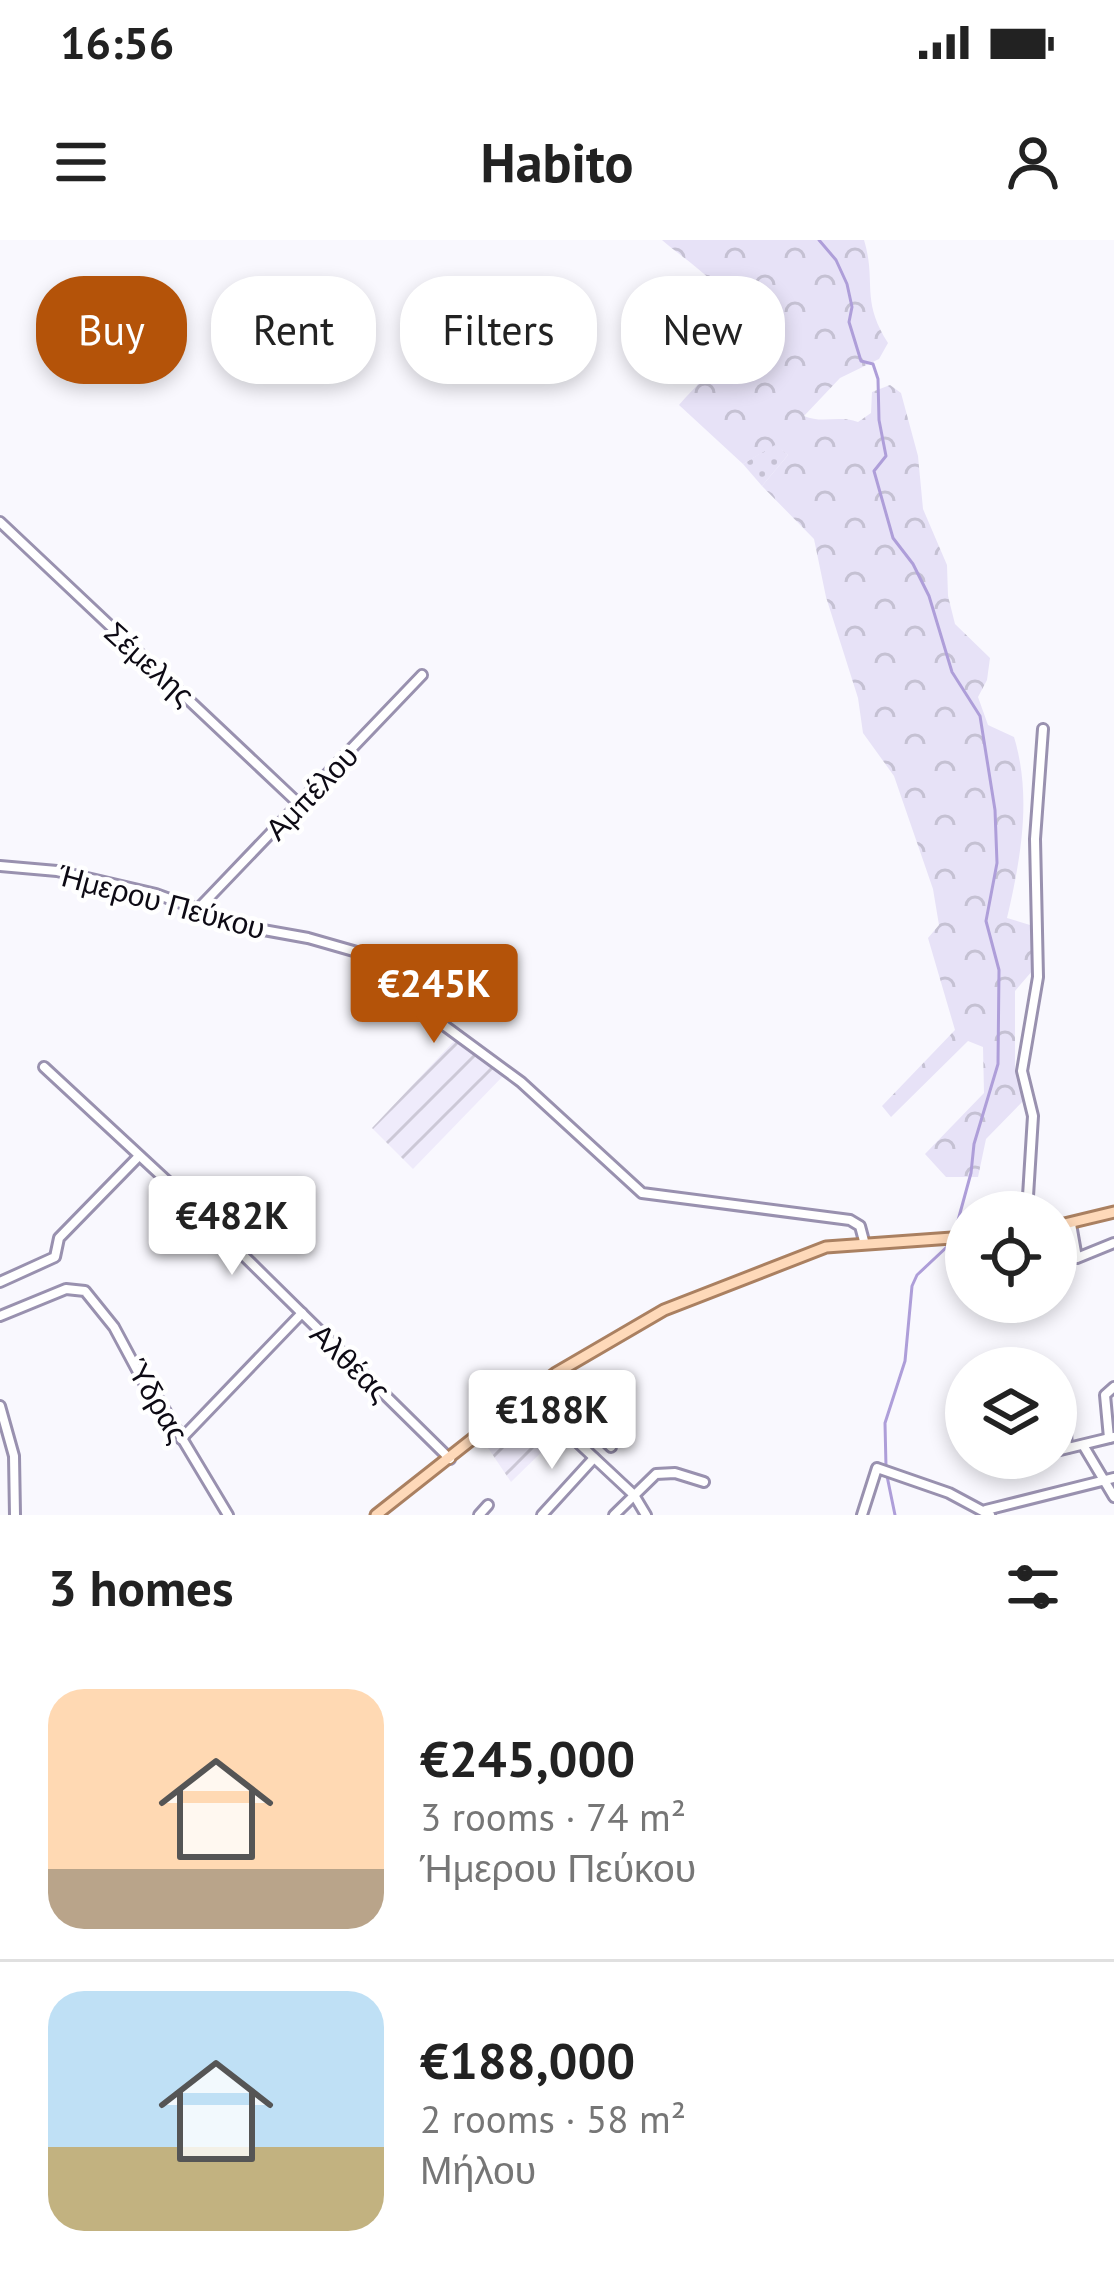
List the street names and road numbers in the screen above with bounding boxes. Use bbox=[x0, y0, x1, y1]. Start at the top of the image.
street label: Σέμελης bbox=[97, 612, 203, 714]
street label: Αμπέλου bbox=[256, 736, 366, 848]
street label: Ήμερου Πεύκου bbox=[53, 854, 270, 947]
street label: Αλθέας bbox=[303, 1314, 399, 1410]
street label: Ύδρας bbox=[118, 1351, 198, 1449]

